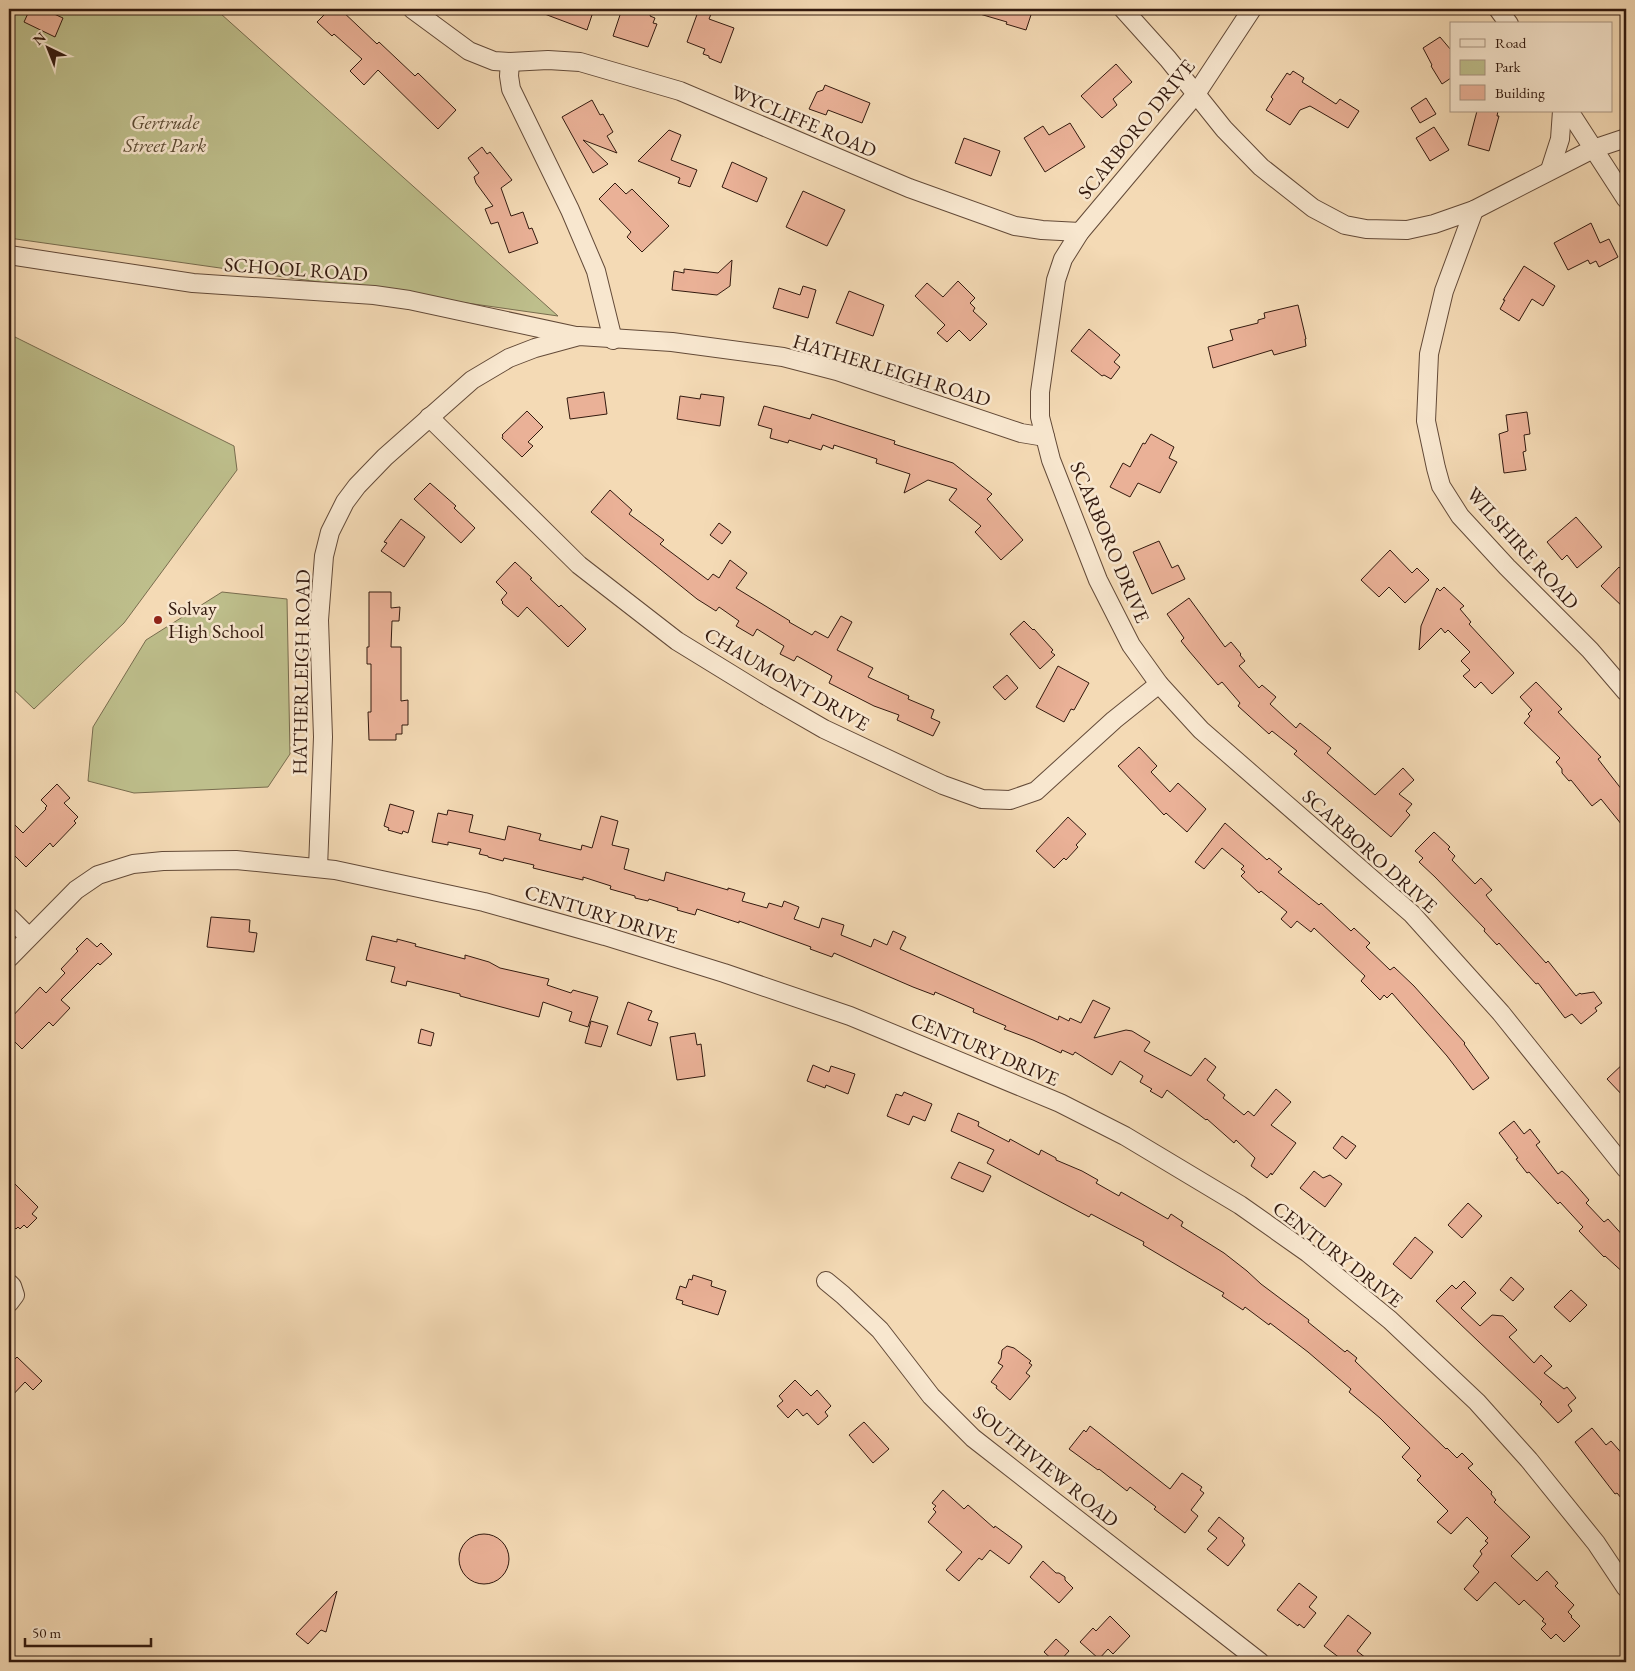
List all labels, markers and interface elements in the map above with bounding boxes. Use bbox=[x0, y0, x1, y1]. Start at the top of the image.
north arrow bbox=[22, 22, 72, 72]
legend bbox=[1450, 22, 1612, 112]
text: N bbox=[29, 28, 50, 49]
text: Road bbox=[1495, 33, 1527, 52]
street label: SCARBORO DRIVE bbox=[1071, 54, 1201, 204]
text: Park bbox=[1495, 57, 1522, 76]
street label: WYCLIFFE ROAD bbox=[727, 79, 881, 163]
text: Building bbox=[1495, 83, 1545, 102]
park label: Gertrude Street Park bbox=[123, 109, 206, 158]
street label: SCHOOL ROAD bbox=[223, 251, 369, 287]
street label: HATHERLEIGH ROAD bbox=[790, 328, 994, 412]
street label: SCARBORO DRIVE bbox=[1064, 457, 1156, 627]
street label: WILSHIRE ROAD bbox=[1461, 481, 1585, 615]
street label: HATHERLEIGH ROAD bbox=[286, 569, 316, 775]
place label: Solvay High School bbox=[168, 595, 264, 644]
marker: Solvay High School bbox=[152, 614, 164, 626]
street label: CHAUMONT DRIVE bbox=[700, 621, 874, 737]
street label: SCARBORO DRIVE bbox=[1297, 783, 1443, 919]
street label: CENTURY DRIVE bbox=[521, 878, 681, 950]
street label: CENTURY DRIVE bbox=[907, 1006, 1063, 1092]
street label: CENTURY DRIVE bbox=[1268, 1195, 1408, 1313]
street label: SOUTHVIEW ROAD bbox=[968, 1399, 1124, 1533]
scale bar bbox=[25, 1616, 151, 1648]
text: 50 m bbox=[32, 1623, 61, 1642]

